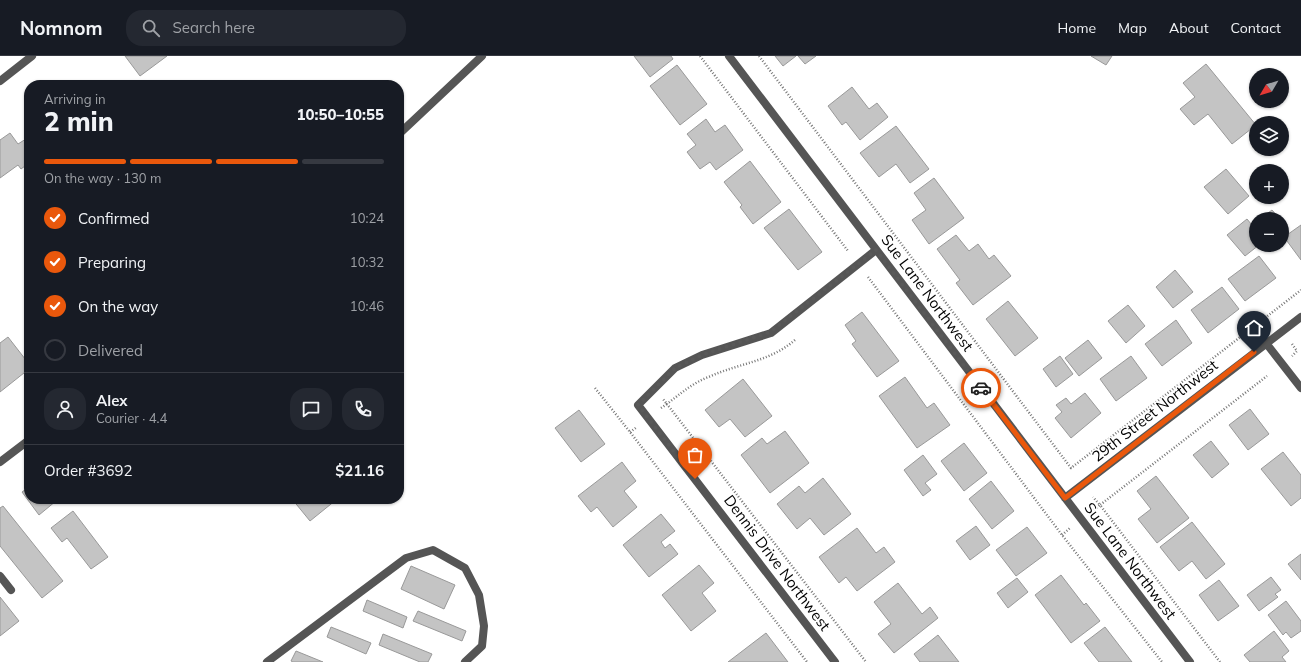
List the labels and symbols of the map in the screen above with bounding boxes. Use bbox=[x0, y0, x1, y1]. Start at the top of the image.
north arrow bbox=[1249, 68, 1289, 108]
street label: Sue Lane Northwest bbox=[877, 231, 978, 355]
pin bbox=[1237, 311, 1271, 352]
street label: 29th Street Northwest bbox=[1088, 356, 1221, 466]
courier bbox=[961, 368, 1001, 408]
pin bbox=[678, 438, 712, 479]
street label: Dennis Drive Northwest bbox=[720, 491, 835, 634]
street label: Sue Lane Northwest bbox=[1080, 499, 1181, 623]

